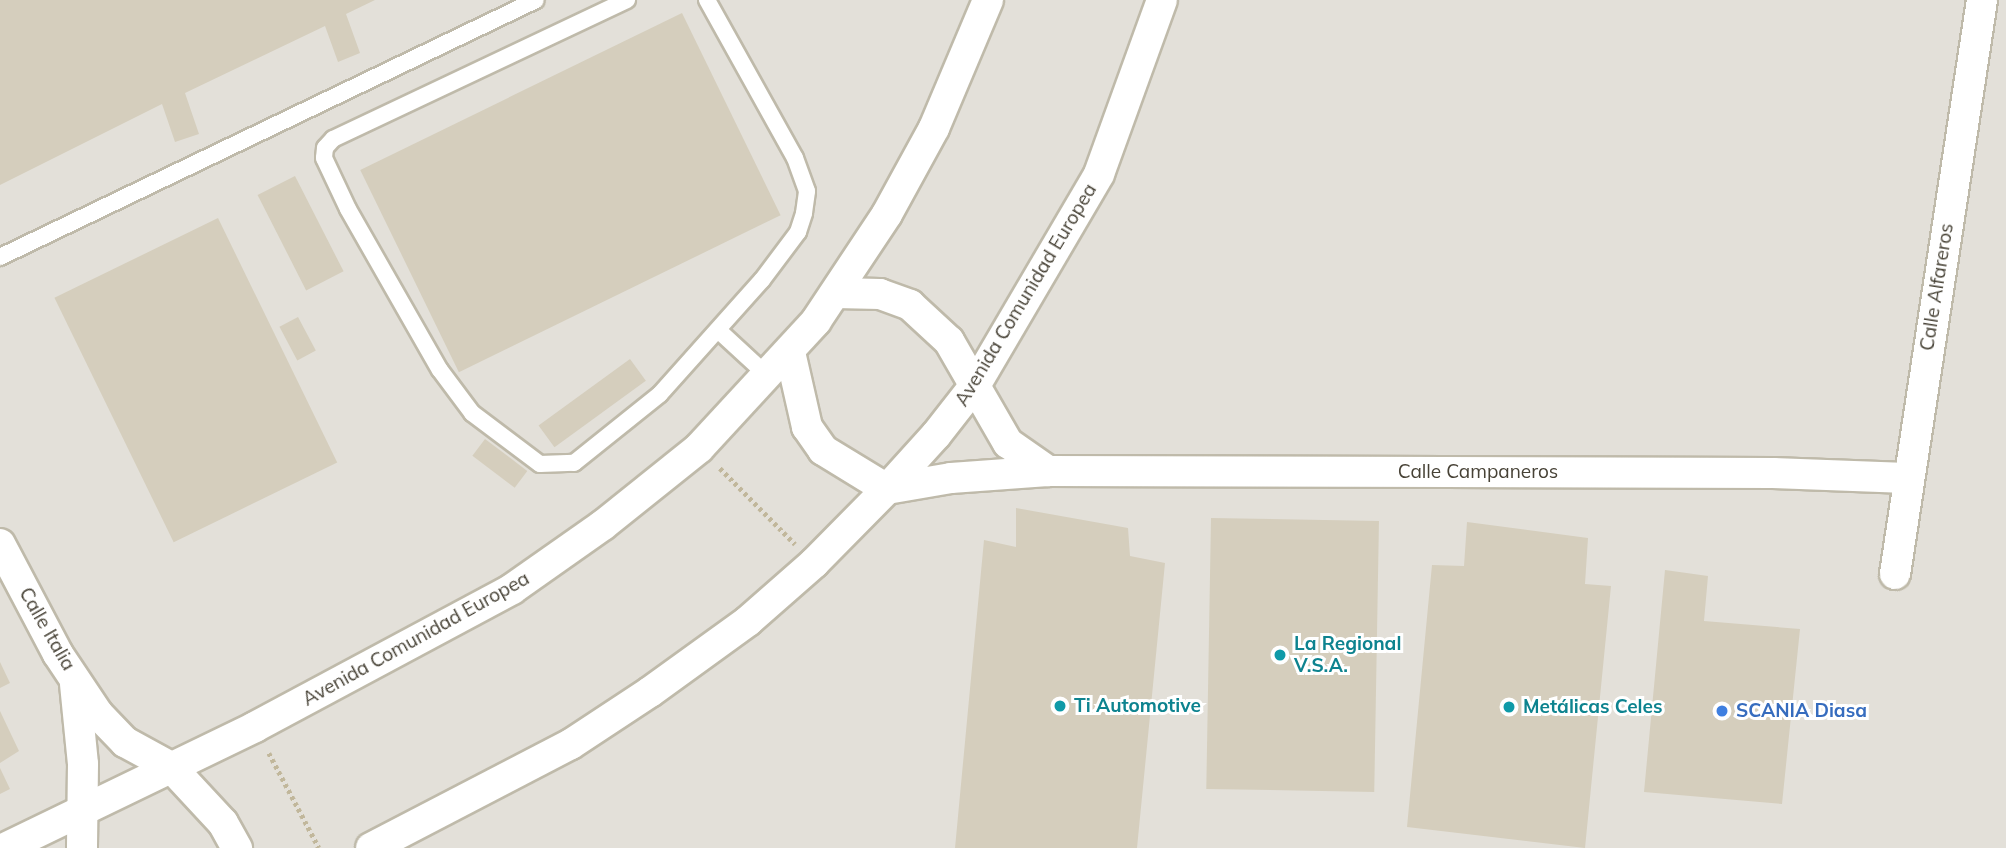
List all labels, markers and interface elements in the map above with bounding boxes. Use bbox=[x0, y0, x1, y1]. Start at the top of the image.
street label: Avenida Comunidad Europea bbox=[950, 180, 1102, 410]
street label: Calle Alfareros bbox=[1916, 222, 1958, 352]
street label: Calle Campaneros bbox=[1398, 461, 1558, 483]
street label: Avenida Comunidad Europea bbox=[299, 567, 533, 711]
street label: Calle Italia bbox=[14, 584, 80, 674]
place label: La Regional V.S.A. bbox=[1294, 633, 1401, 677]
marker: La Regional V.S.A. bbox=[1272, 647, 1288, 663]
place label: Ti Automotive bbox=[1074, 695, 1201, 717]
place label: Metálicas Celes bbox=[1523, 696, 1662, 718]
marker: Ti Automotive bbox=[1052, 698, 1068, 714]
marker: Metálicas Celes bbox=[1501, 699, 1517, 715]
place label: SCANIA Diasa bbox=[1736, 700, 1867, 722]
marker: SCANIA Diasa bbox=[1714, 703, 1730, 719]

